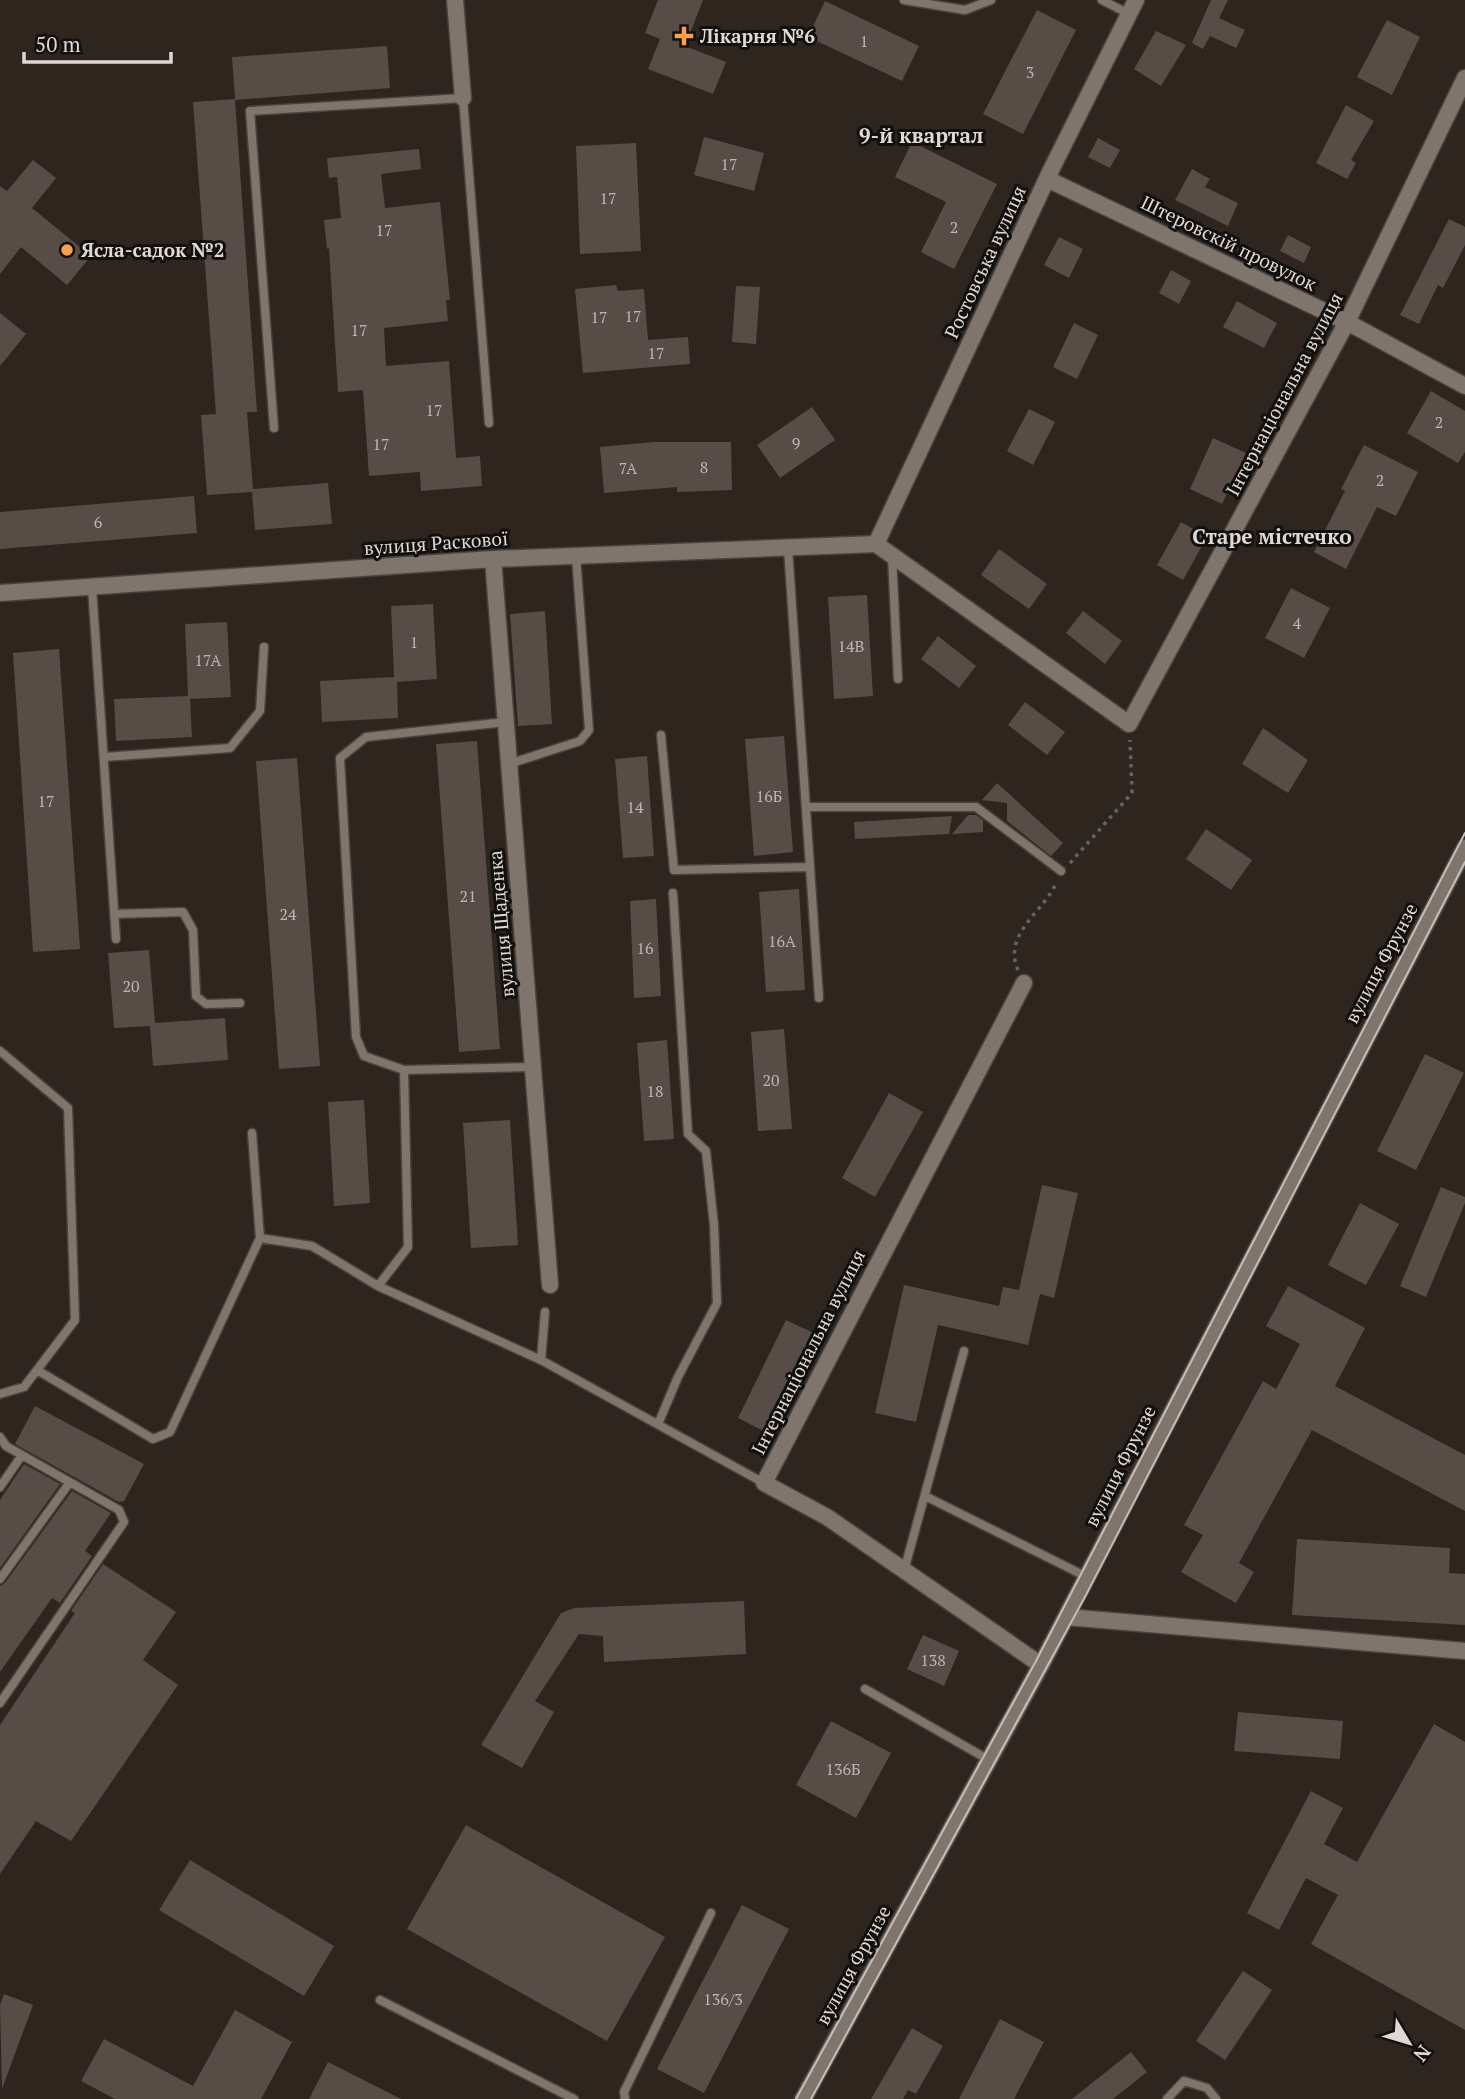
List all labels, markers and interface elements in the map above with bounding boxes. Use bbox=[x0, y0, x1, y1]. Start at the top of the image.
scale bar bbox=[24, 21, 172, 65]
place label: Лікарня №6 bbox=[699, 23, 815, 48]
marker: Лікарня №6 bbox=[674, 26, 694, 46]
text: 50 m bbox=[35, 30, 81, 58]
house number: 1 bbox=[860, 30, 868, 52]
house number: 3 bbox=[1026, 61, 1034, 83]
district label: 9-й квартал bbox=[859, 121, 983, 149]
house number: 17 bbox=[720, 153, 738, 175]
street label: Ростовська вулиця bbox=[938, 181, 1031, 342]
house number: 17 bbox=[599, 187, 617, 209]
street label: Штеровскій провулок bbox=[1137, 189, 1322, 296]
house number: 2 bbox=[950, 216, 958, 238]
house number: 17 bbox=[375, 219, 393, 241]
place label: Ясла-садок №2 bbox=[81, 237, 225, 262]
marker: Ясла-садок №2 bbox=[59, 242, 75, 258]
street label: Інтернаціональна вулиця bbox=[1219, 288, 1348, 500]
house number: 17 bbox=[624, 305, 642, 327]
house number: 17 bbox=[590, 306, 608, 328]
house number: 17 bbox=[350, 319, 368, 341]
house number: 17 bbox=[647, 342, 665, 364]
house number: 17 bbox=[425, 399, 443, 421]
house number: 2 bbox=[1435, 411, 1443, 433]
house number: 9 bbox=[792, 432, 800, 454]
house number: 17 bbox=[372, 433, 390, 455]
house number: 8 bbox=[700, 456, 708, 478]
house number: 7А bbox=[619, 457, 637, 479]
house number: 2 bbox=[1376, 469, 1384, 491]
house number: 6 bbox=[94, 511, 103, 533]
district label: Старе містечко bbox=[1192, 522, 1352, 550]
street label: вулиця Раскової bbox=[363, 525, 509, 560]
house number: 4 bbox=[1293, 612, 1302, 634]
house number: 1 bbox=[410, 631, 418, 653]
house number: 14В bbox=[838, 635, 864, 657]
house number: 17А bbox=[195, 649, 221, 671]
house number: 16Б bbox=[756, 785, 782, 807]
house number: 17 bbox=[37, 790, 55, 812]
house number: 14 bbox=[626, 796, 644, 818]
street label: вулиця Щаденка bbox=[482, 849, 519, 999]
house number: 21 bbox=[459, 885, 477, 907]
street label: вулиця Фрунзе bbox=[1338, 898, 1423, 1027]
house number: 24 bbox=[279, 903, 297, 925]
house number: 16А bbox=[768, 930, 796, 952]
house number: 16 bbox=[636, 937, 654, 959]
house number: 20 bbox=[122, 975, 140, 997]
house number: 20 bbox=[762, 1069, 780, 1091]
house number: 18 bbox=[646, 1080, 664, 1102]
street label: Інтернаціональна вулиця bbox=[745, 1245, 870, 1459]
street label: вулиця Фрунзе bbox=[1078, 1401, 1161, 1531]
house number: 138 bbox=[920, 1649, 946, 1671]
house number: 136Б bbox=[825, 1758, 861, 1780]
street label: вулиця Фрунзе bbox=[809, 1901, 896, 2029]
house number: 136/3 bbox=[703, 1988, 743, 2010]
north arrow bbox=[1374, 2008, 1444, 2078]
text: N bbox=[1408, 2040, 1437, 2068]

